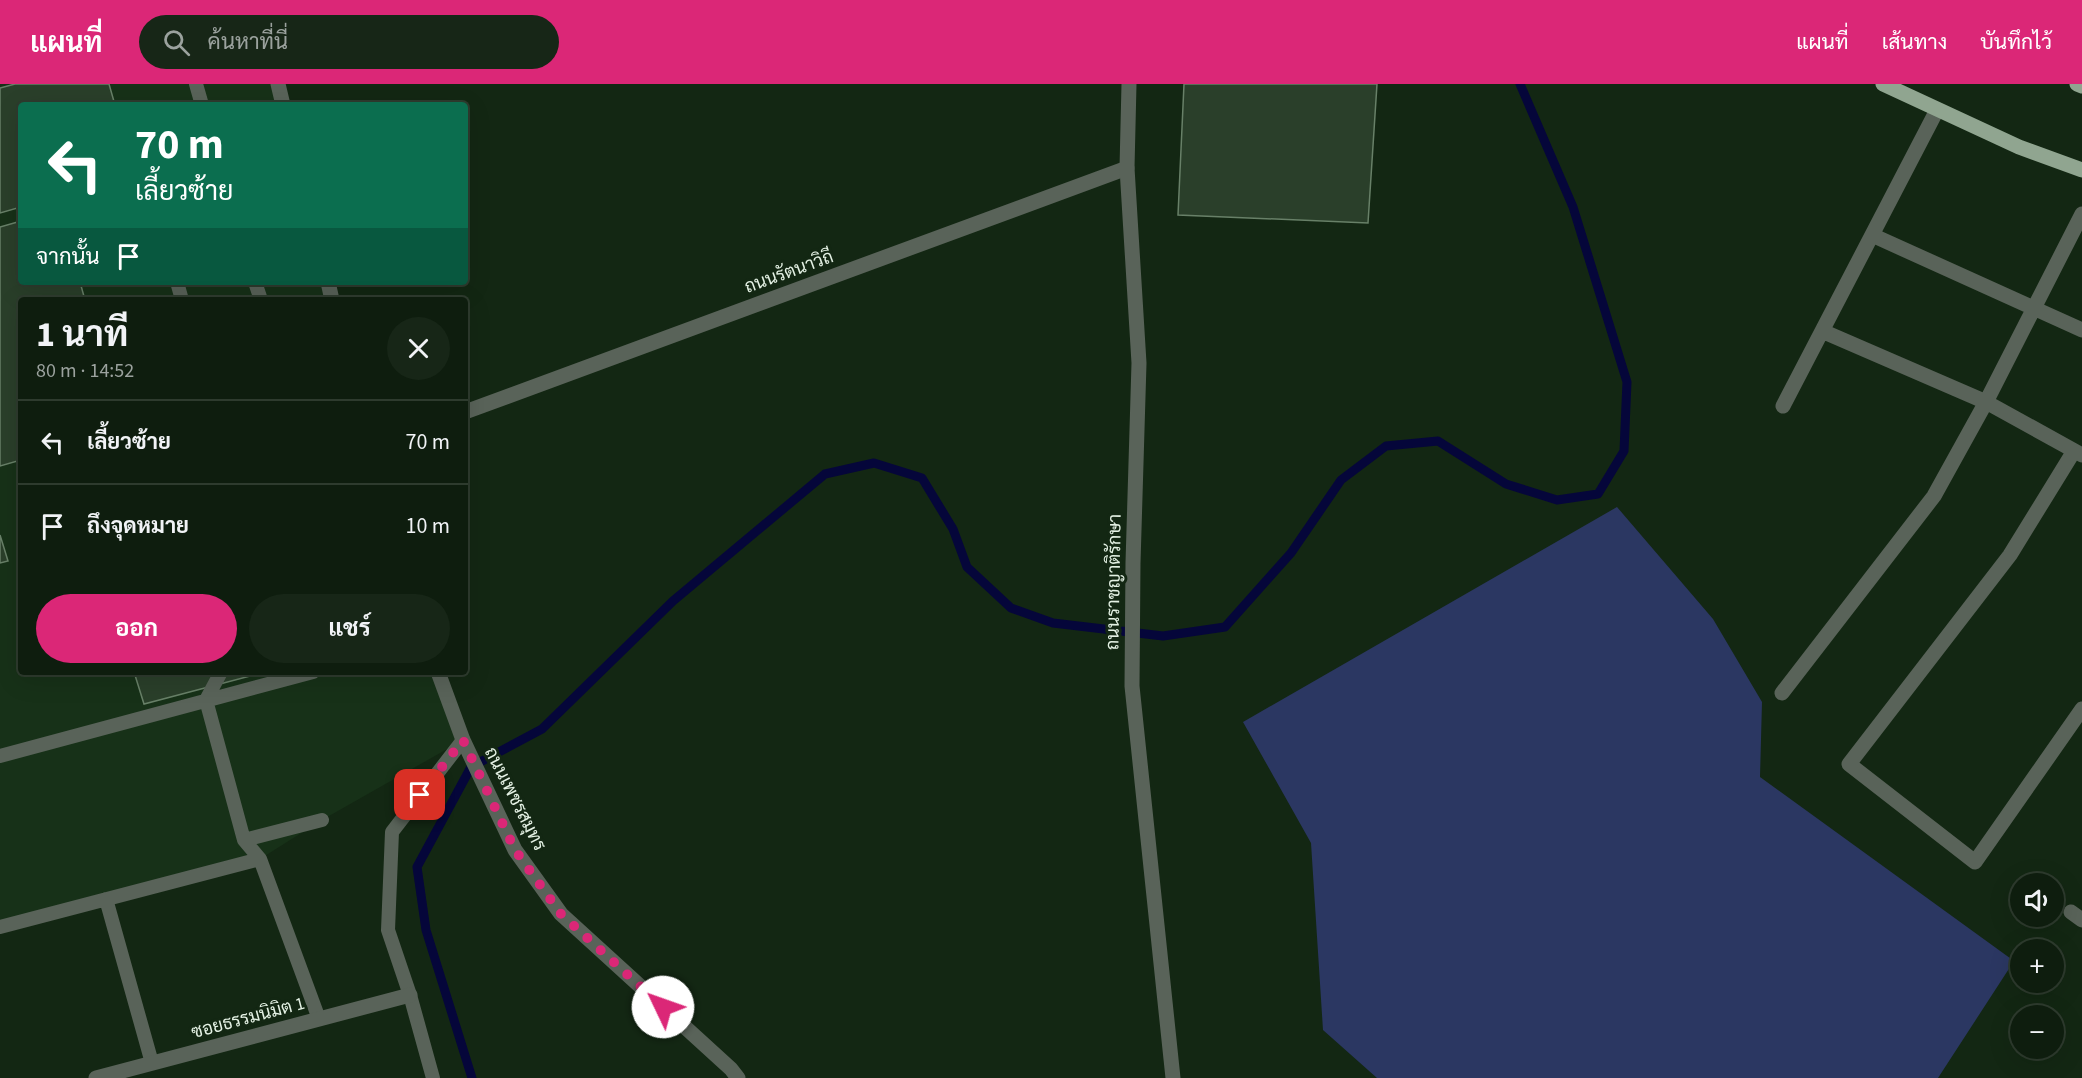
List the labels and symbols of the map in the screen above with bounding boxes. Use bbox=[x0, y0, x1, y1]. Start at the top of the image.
street label: ถนนรัตนาวิถี bbox=[741, 243, 837, 300]
street label: ถนนราชญาติรักษา bbox=[1100, 514, 1128, 650]
street label: ถนนเพชรสมุทร bbox=[478, 743, 552, 856]
pin bbox=[394, 769, 445, 820]
position arrow bbox=[631, 975, 695, 1039]
street label: ซอยธรรมนิมิต 1 bbox=[189, 991, 307, 1045]

